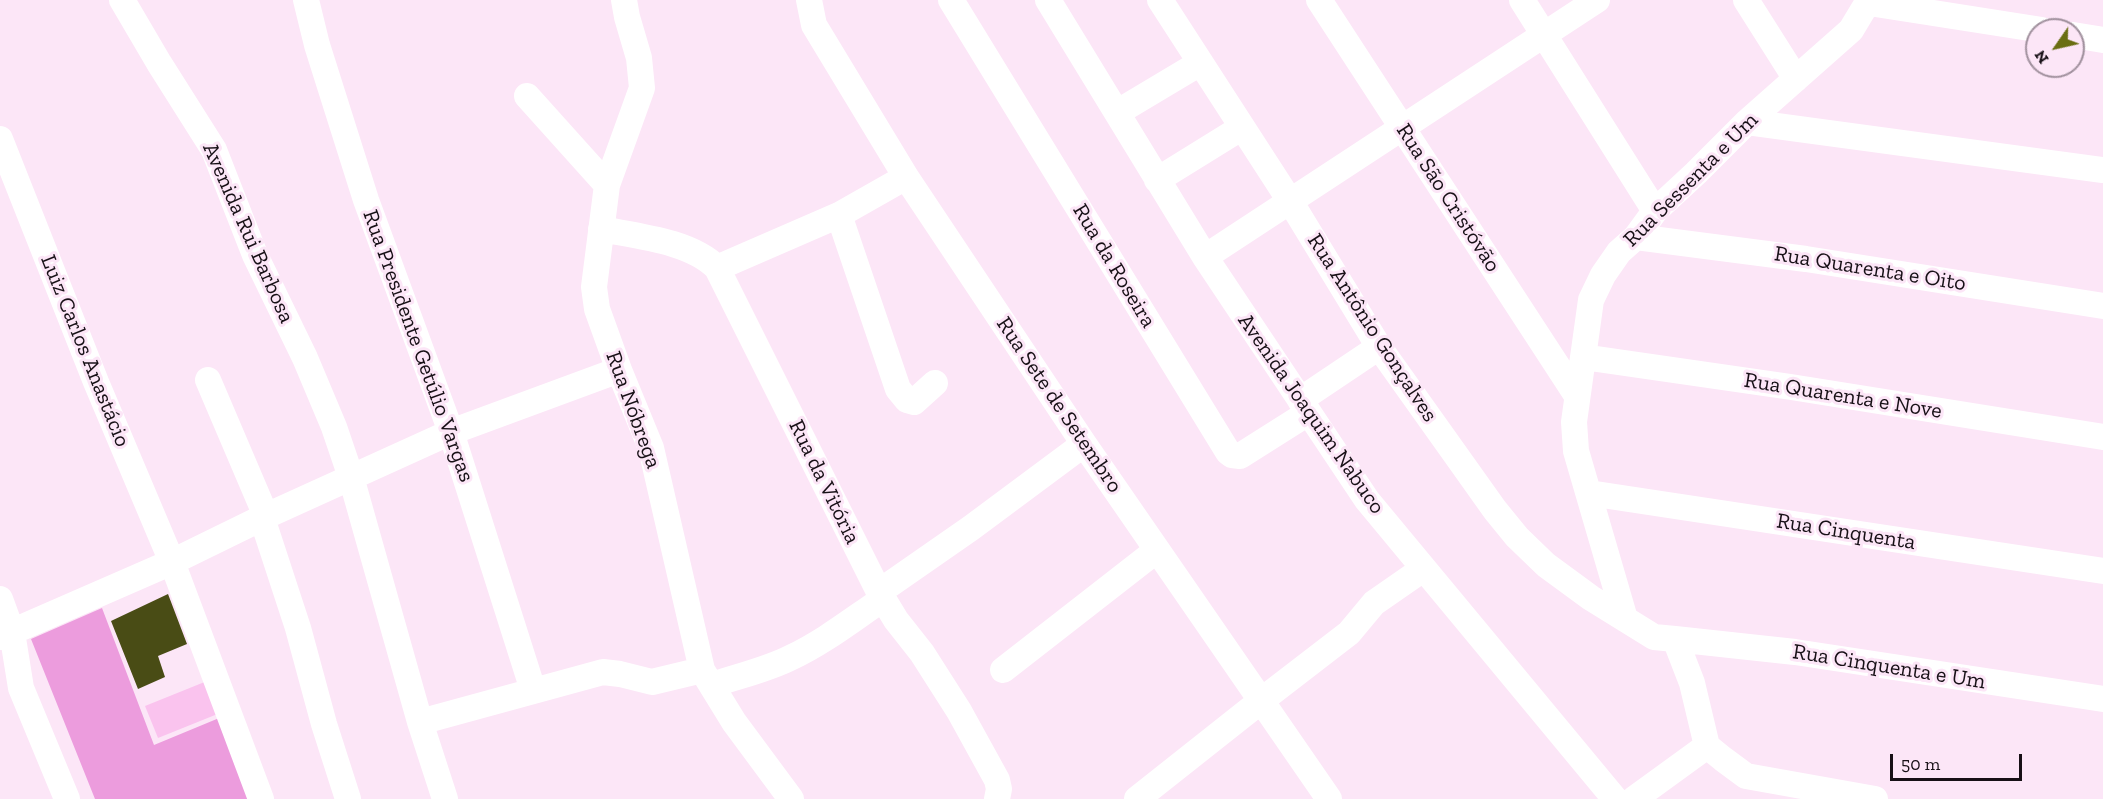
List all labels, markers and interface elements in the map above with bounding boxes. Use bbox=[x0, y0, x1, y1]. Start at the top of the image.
north arrow bbox=[2025, 18, 2085, 78]
text: N bbox=[2030, 47, 2053, 68]
street label: Rua Sessenta e Um bbox=[1618, 107, 1764, 253]
street label: Rua São Cristóvão bbox=[1390, 119, 1506, 277]
street label: Avenida Rui Barbosa bbox=[196, 139, 300, 327]
street label: Rua da Roseira bbox=[1067, 199, 1161, 333]
street label: Rua Presidente Getúlio Vargas bbox=[356, 206, 480, 486]
street label: Rua Antônio Gonçalves bbox=[1301, 229, 1443, 427]
street label: Rua Quarenta e Oito bbox=[1772, 241, 1968, 297]
street label: Luiz Carlos Anastácio bbox=[34, 251, 136, 451]
street label: Avenida Joaquim Nabuco bbox=[1232, 309, 1390, 519]
street label: Rua Sete de Setembro bbox=[990, 312, 1128, 498]
street label: Rua Nóbrega bbox=[600, 348, 666, 472]
street label: Rua Quarenta e Nove bbox=[1742, 367, 1944, 425]
street label: Rua da Vitória bbox=[783, 416, 865, 548]
street label: Rua Cinquenta bbox=[1775, 508, 1917, 556]
street label: Rua Cinquenta e Um bbox=[1791, 639, 1987, 695]
scale bar bbox=[1893, 742, 2025, 780]
text: 50 m bbox=[1901, 753, 1940, 775]

